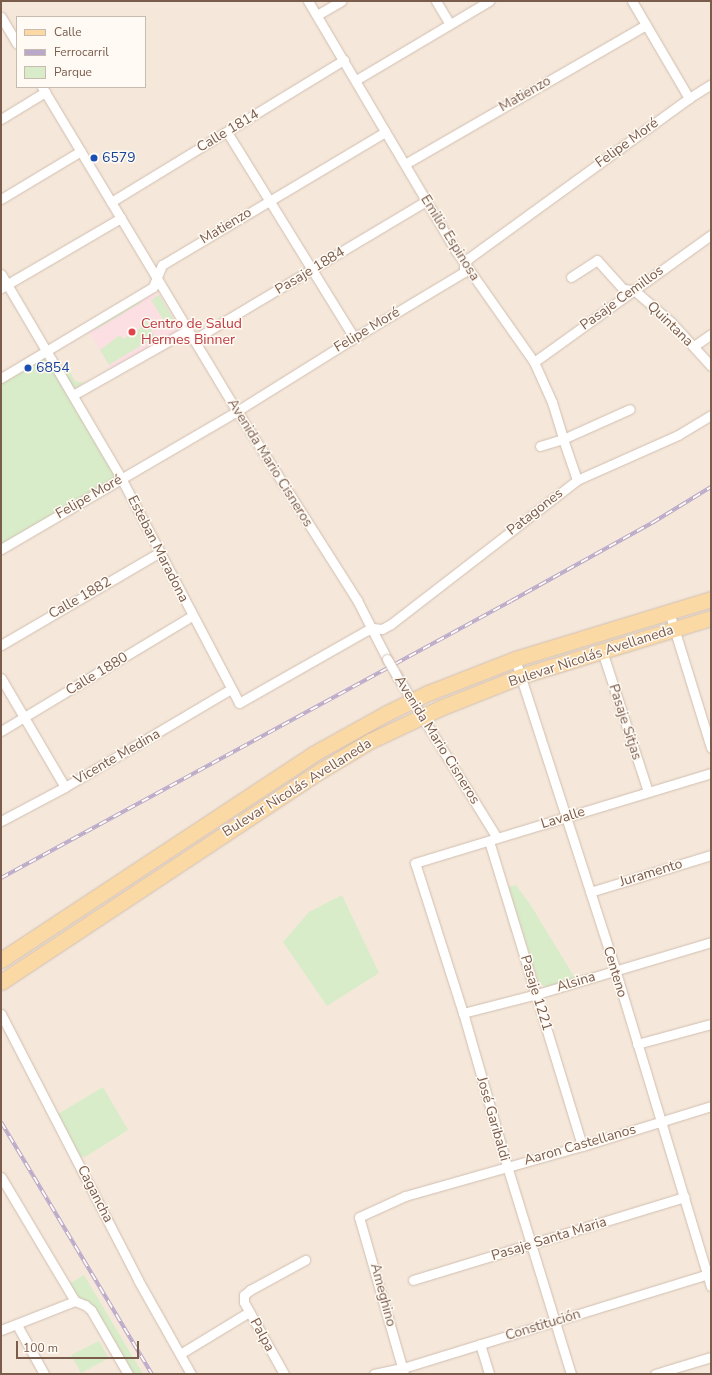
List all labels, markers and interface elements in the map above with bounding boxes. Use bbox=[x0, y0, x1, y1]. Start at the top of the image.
legend bbox=[16, 16, 146, 88]
text: Calle bbox=[54, 24, 82, 40]
text: Ferrocarril bbox=[54, 44, 109, 60]
text: Parque bbox=[54, 64, 92, 80]
street label: Matienzo bbox=[496, 72, 554, 116]
street label: Calle 1814 bbox=[194, 106, 262, 156]
street label: Felipe Moré bbox=[592, 115, 662, 171]
place label: 6579 bbox=[102, 150, 136, 166]
marker: 6579 bbox=[89, 153, 99, 163]
street label: Emilio Espinosa bbox=[417, 192, 483, 284]
street label: Matienzo bbox=[197, 204, 255, 248]
street label: Pasaje 1884 bbox=[272, 244, 348, 298]
street label: Pasaje Cemillos bbox=[577, 262, 667, 334]
street label: Quintana bbox=[643, 298, 697, 350]
street label: Felipe Moré bbox=[331, 304, 403, 356]
place label: Centro de Salud Hermes Binner bbox=[141, 316, 242, 348]
marker: Centro de Salud Hermes Binner bbox=[126, 326, 138, 338]
place label: 6854 bbox=[36, 360, 70, 376]
marker: 6854 bbox=[23, 363, 33, 373]
street label: Avenida Mario Cisneros bbox=[224, 396, 316, 530]
street label: Felipe Moré bbox=[53, 471, 125, 523]
street label: Patagones bbox=[504, 485, 566, 539]
street label: Esteban Maradona bbox=[124, 493, 192, 605]
street label: Calle 1882 bbox=[46, 573, 114, 623]
street label: Bulevar Nicolás Avellaneda bbox=[506, 621, 676, 691]
street label: Calle 1880 bbox=[63, 649, 131, 699]
street label: Avenida Mario Cisneros bbox=[391, 673, 483, 807]
street label: Pasaje Sitjas bbox=[605, 682, 645, 762]
street label: Vicente Medina bbox=[71, 726, 163, 788]
street label: Bulevar Nicolás Avellaneda bbox=[219, 735, 375, 841]
street label: Lavalle bbox=[539, 803, 587, 833]
street label: Juramento bbox=[618, 856, 684, 890]
street label: Centeno bbox=[599, 945, 631, 999]
street label: Pasaje 1221 bbox=[517, 953, 555, 1033]
street label: Alsina bbox=[555, 968, 597, 996]
street label: José Garibaldi bbox=[473, 1075, 513, 1163]
street label: Aaron Castellanos bbox=[522, 1121, 638, 1169]
street label: Cagancha bbox=[73, 1163, 117, 1225]
street label: Pasaje Santa Maria bbox=[489, 1214, 609, 1264]
street label: Ameghino bbox=[367, 1262, 399, 1328]
street label: Constitución bbox=[503, 1306, 583, 1344]
street label: Palpa bbox=[246, 1315, 278, 1355]
scale bar bbox=[18, 1333, 141, 1359]
text: 100 m bbox=[23, 1340, 58, 1356]

